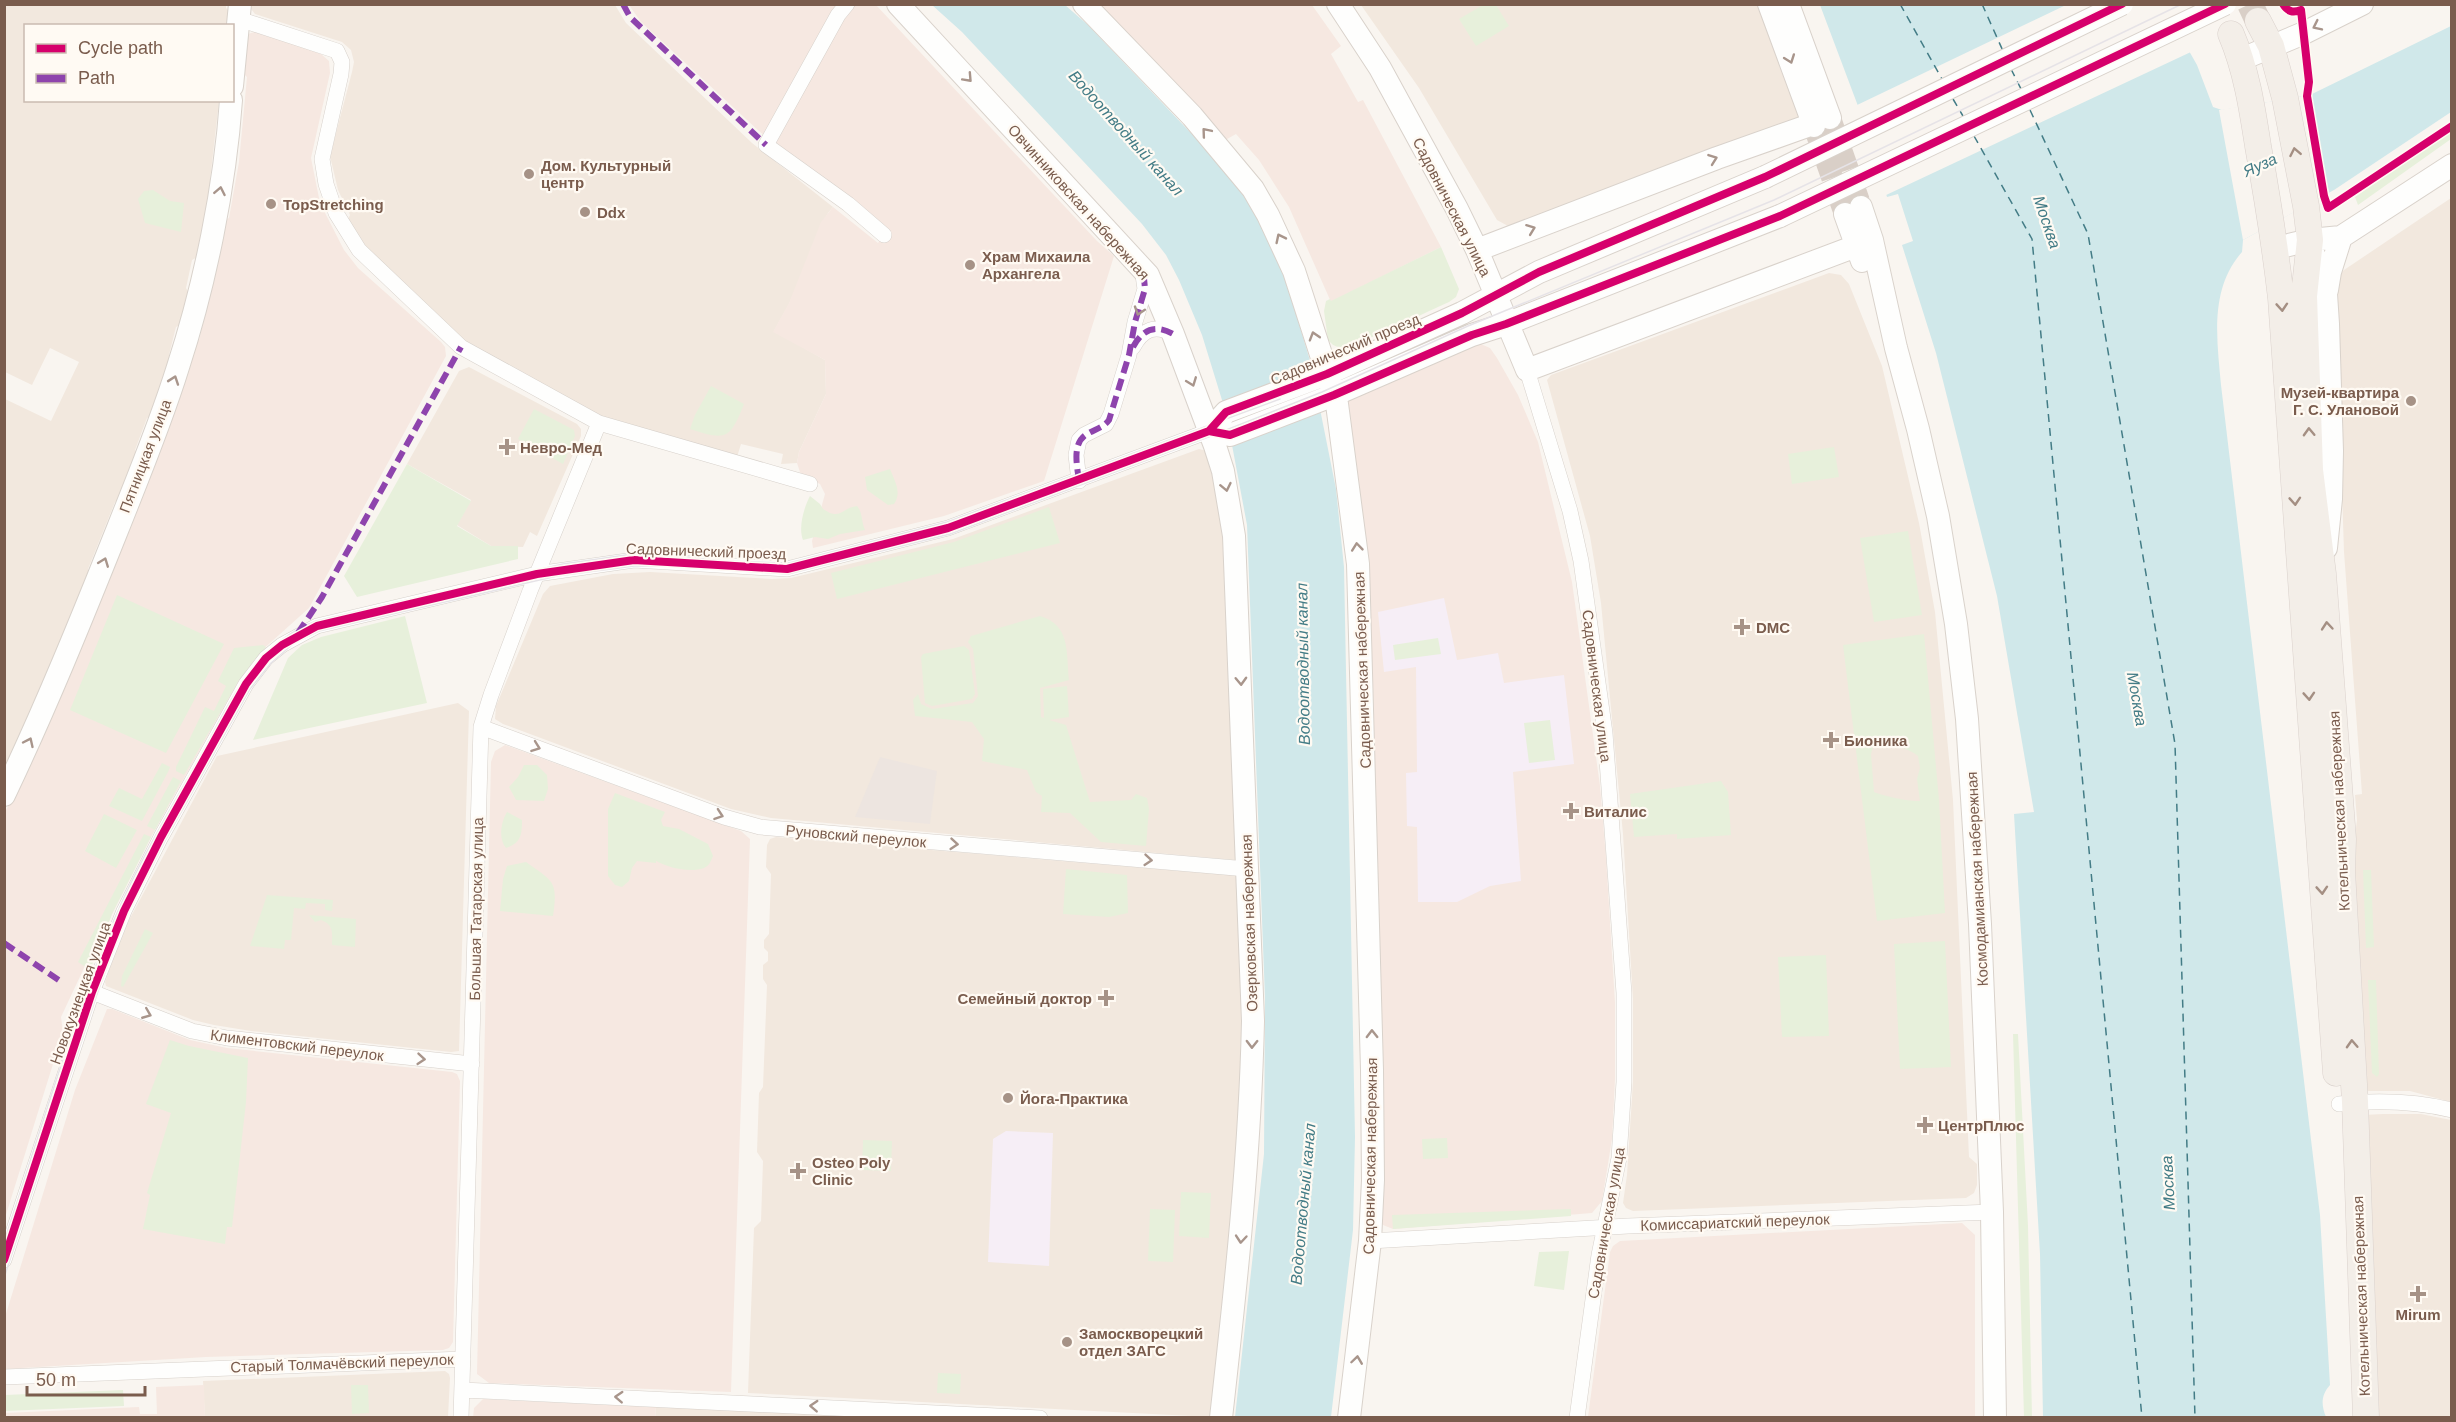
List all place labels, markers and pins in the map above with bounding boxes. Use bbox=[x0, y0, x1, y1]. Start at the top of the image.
place label: Дом. Культурный центр bbox=[541, 157, 671, 191]
marker: Дом. Культурный центр bbox=[522, 167, 536, 181]
place label: TopStretching bbox=[283, 196, 384, 213]
marker: TopStretching bbox=[264, 197, 278, 211]
place label: Ddx bbox=[597, 204, 626, 221]
marker: Ddx bbox=[578, 205, 592, 219]
place label: Храм Михаила Архангела bbox=[982, 248, 1091, 282]
marker: Храм Михаила Архангела bbox=[963, 258, 977, 272]
place label: Музей-квартира Г. С. Улановой bbox=[2281, 384, 2400, 418]
marker: Музей-квартира Г. С. Улановой bbox=[2404, 394, 2418, 408]
marker: Невро-Мед bbox=[498, 438, 516, 456]
place label: Невро-Мед bbox=[520, 439, 603, 456]
marker: DMC bbox=[1733, 618, 1751, 636]
place label: DMC bbox=[1756, 619, 1790, 636]
marker: Бионика bbox=[1822, 731, 1840, 749]
place label: Бионика bbox=[1844, 732, 1908, 749]
marker: Виталис bbox=[1562, 802, 1580, 820]
place label: Виталис bbox=[1584, 803, 1647, 820]
marker: Семейный доктор bbox=[1097, 989, 1115, 1007]
place label: Семейный доктор bbox=[957, 990, 1092, 1007]
place label: Йога-Практика bbox=[1020, 1090, 1128, 1107]
marker: Йога-Практика bbox=[1001, 1091, 1015, 1105]
marker: ЦентрПлюс bbox=[1916, 1116, 1934, 1134]
place label: ЦентрПлюс bbox=[1938, 1117, 2024, 1134]
place label: Osteo Poly Clinic bbox=[812, 1154, 891, 1188]
marker: Osteo Poly Clinic bbox=[789, 1162, 807, 1180]
marker: Mirum bbox=[2409, 1285, 2427, 1303]
place label: Mirum bbox=[2396, 1306, 2441, 1323]
place label: Замоскворецкий отдел ЗАГС bbox=[1079, 1325, 1203, 1359]
marker: Замоскворецкий отдел ЗАГС bbox=[1060, 1335, 1074, 1349]

